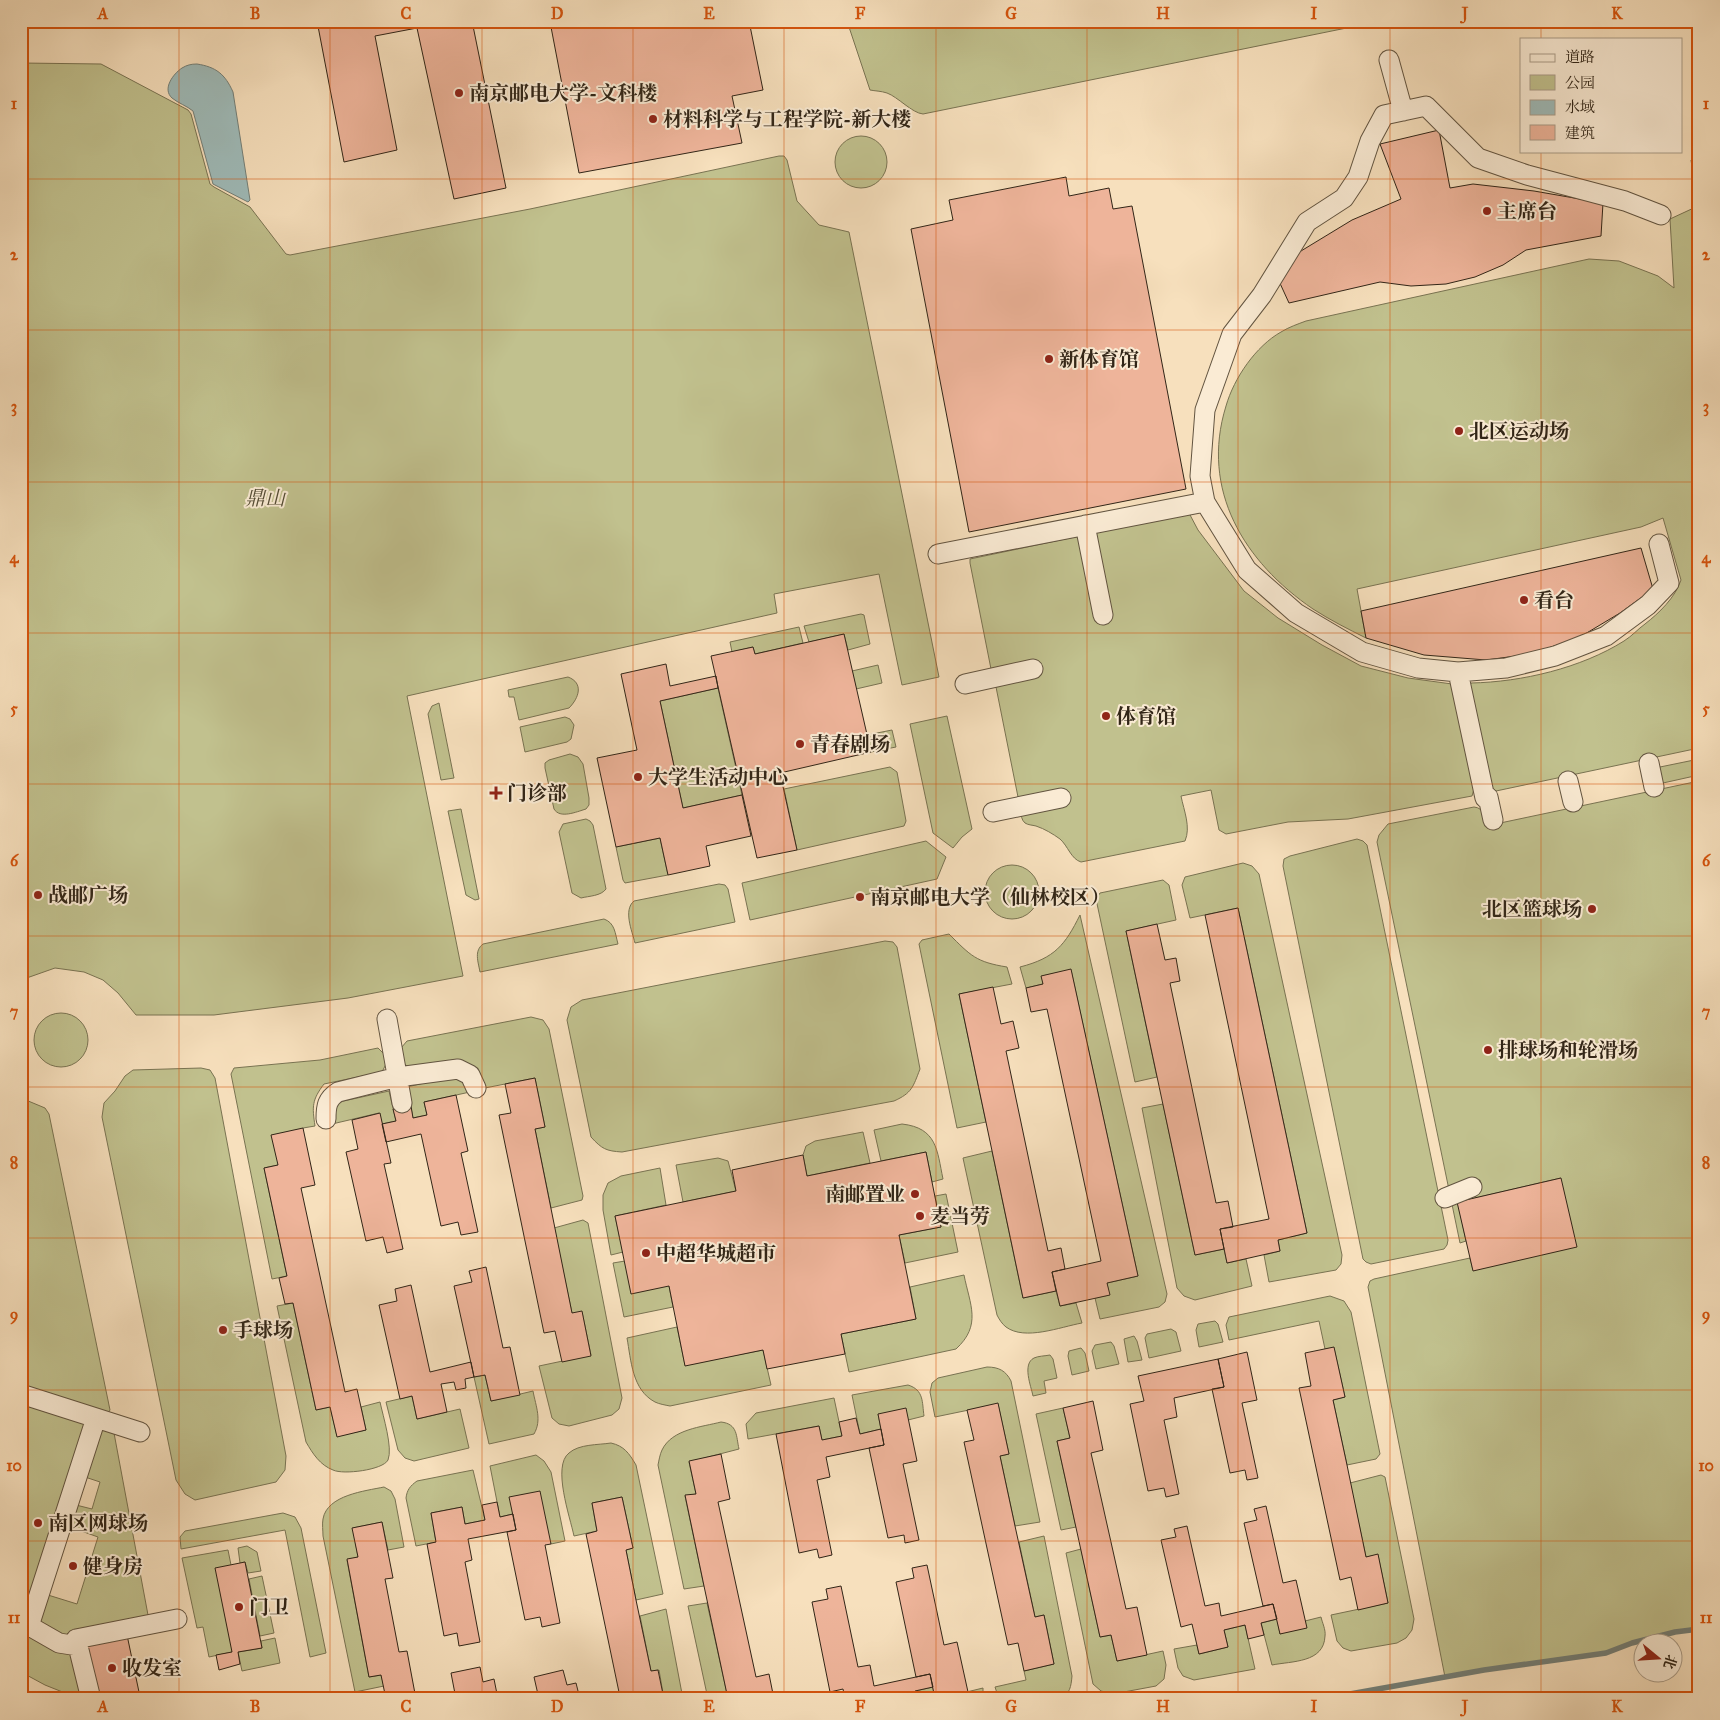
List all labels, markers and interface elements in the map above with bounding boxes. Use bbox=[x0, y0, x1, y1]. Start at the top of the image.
text: A bbox=[97, 4, 109, 23]
text: B bbox=[250, 4, 260, 23]
text: C bbox=[401, 4, 412, 23]
text: D bbox=[551, 4, 564, 23]
text: E bbox=[703, 4, 715, 23]
text: F bbox=[855, 4, 866, 23]
text: G bbox=[1005, 4, 1017, 23]
text: H bbox=[1156, 4, 1170, 23]
text: I bbox=[1311, 4, 1318, 23]
text: J bbox=[1460, 4, 1469, 24]
text: K bbox=[1611, 4, 1623, 23]
legend bbox=[1520, 38, 1682, 152]
text: 道路 bbox=[1565, 48, 1595, 66]
text: 公园 bbox=[1565, 74, 1595, 92]
place label: 南京邮电大学-文科楼 bbox=[469, 81, 657, 105]
marker: 南京邮电大学-文科楼 bbox=[453, 87, 465, 99]
text: 1 bbox=[11, 94, 18, 113]
text: 1 bbox=[1703, 94, 1710, 113]
text: 水域 bbox=[1565, 98, 1595, 116]
place label: 材料科学与工程学院-新大楼 bbox=[663, 107, 911, 131]
marker: 材料科学与工程学院-新大楼 bbox=[647, 113, 659, 125]
text: 建筑 bbox=[1565, 124, 1595, 142]
place label: 主席台 bbox=[1497, 199, 1557, 223]
marker: 主席台 bbox=[1481, 205, 1493, 217]
text: 2 bbox=[10, 245, 19, 264]
text: 2 bbox=[1702, 245, 1711, 264]
place label: 新体育馆 bbox=[1059, 347, 1139, 371]
marker: 新体育馆 bbox=[1043, 353, 1055, 365]
text: 3 bbox=[11, 397, 17, 417]
text: 3 bbox=[1703, 397, 1709, 417]
place label: 北区运动场 bbox=[1469, 419, 1569, 443]
marker: 北区运动场 bbox=[1453, 425, 1465, 437]
park label: 鼎山 bbox=[245, 486, 287, 510]
text: 4 bbox=[10, 548, 20, 568]
text: 4 bbox=[1702, 548, 1712, 568]
place label: 看台 bbox=[1534, 588, 1574, 612]
marker: 看台 bbox=[1518, 594, 1530, 606]
text: 5 bbox=[10, 699, 18, 718]
text: 5 bbox=[1702, 699, 1710, 718]
place label: 体育馆 bbox=[1116, 704, 1176, 728]
marker: 体育馆 bbox=[1100, 710, 1112, 722]
place label: 青春剧场 bbox=[810, 732, 890, 756]
marker: 青春剧场 bbox=[794, 738, 806, 750]
place label: 大学生活动中心 bbox=[648, 765, 788, 789]
marker: 大学生活动中心 bbox=[632, 771, 644, 783]
place label: 门诊部 bbox=[507, 781, 567, 805]
marker: 门诊部 bbox=[489, 786, 503, 800]
text: 6 bbox=[10, 851, 19, 870]
text: 6 bbox=[1702, 851, 1711, 870]
place label: 战邮广场 bbox=[48, 883, 128, 907]
place label: 南京邮电大学（仙林校区） bbox=[870, 885, 1110, 909]
marker: 战邮广场 bbox=[32, 889, 44, 901]
marker: 南京邮电大学（仙林校区） bbox=[854, 891, 866, 903]
place label: 北区篮球场 bbox=[1482, 897, 1582, 921]
marker: 北区篮球场 bbox=[1586, 903, 1598, 915]
text: 7 bbox=[10, 1002, 19, 1021]
text: 7 bbox=[1702, 1002, 1711, 1021]
place label: 排球场和轮滑场 bbox=[1498, 1038, 1638, 1062]
marker: 排球场和轮滑场 bbox=[1482, 1044, 1494, 1056]
text: 8 bbox=[10, 1153, 18, 1172]
text: 8 bbox=[1702, 1153, 1710, 1172]
place label: 南邮置业 bbox=[825, 1182, 905, 1206]
marker: 南邮置业 bbox=[909, 1188, 921, 1200]
place label: 麦当劳 bbox=[930, 1204, 990, 1228]
marker: 麦当劳 bbox=[914, 1210, 926, 1222]
place label: 中超华城超市 bbox=[656, 1241, 776, 1265]
marker: 中超华城超市 bbox=[640, 1247, 652, 1259]
text: 9 bbox=[10, 1305, 18, 1325]
text: 9 bbox=[1702, 1305, 1710, 1325]
place label: 手球场 bbox=[233, 1318, 293, 1342]
marker: 手球场 bbox=[217, 1324, 229, 1336]
text: 10 bbox=[6, 1456, 22, 1475]
text: 10 bbox=[1698, 1456, 1714, 1475]
place label: 南区网球场 bbox=[48, 1511, 148, 1535]
marker: 南区网球场 bbox=[32, 1517, 44, 1529]
place label: 健身房 bbox=[83, 1554, 143, 1578]
marker: 健身房 bbox=[67, 1560, 79, 1572]
place label: 门卫 bbox=[249, 1595, 289, 1619]
marker: 门卫 bbox=[233, 1601, 245, 1613]
text: 11 bbox=[8, 1608, 21, 1627]
text: 11 bbox=[1700, 1608, 1713, 1627]
north arrow bbox=[1632, 1632, 1682, 1682]
text: 北 bbox=[1660, 1653, 1680, 1671]
place label: 收发室 bbox=[122, 1656, 182, 1680]
marker: 收发室 bbox=[106, 1662, 118, 1674]
text: A bbox=[97, 1697, 109, 1716]
text: B bbox=[250, 1697, 260, 1716]
text: C bbox=[401, 1697, 412, 1716]
text: D bbox=[551, 1697, 564, 1716]
text: E bbox=[703, 1697, 715, 1716]
text: F bbox=[855, 1697, 866, 1716]
text: G bbox=[1005, 1697, 1017, 1716]
text: H bbox=[1156, 1697, 1170, 1716]
text: I bbox=[1311, 1697, 1318, 1716]
text: J bbox=[1460, 1697, 1469, 1717]
text: K bbox=[1611, 1697, 1623, 1716]

